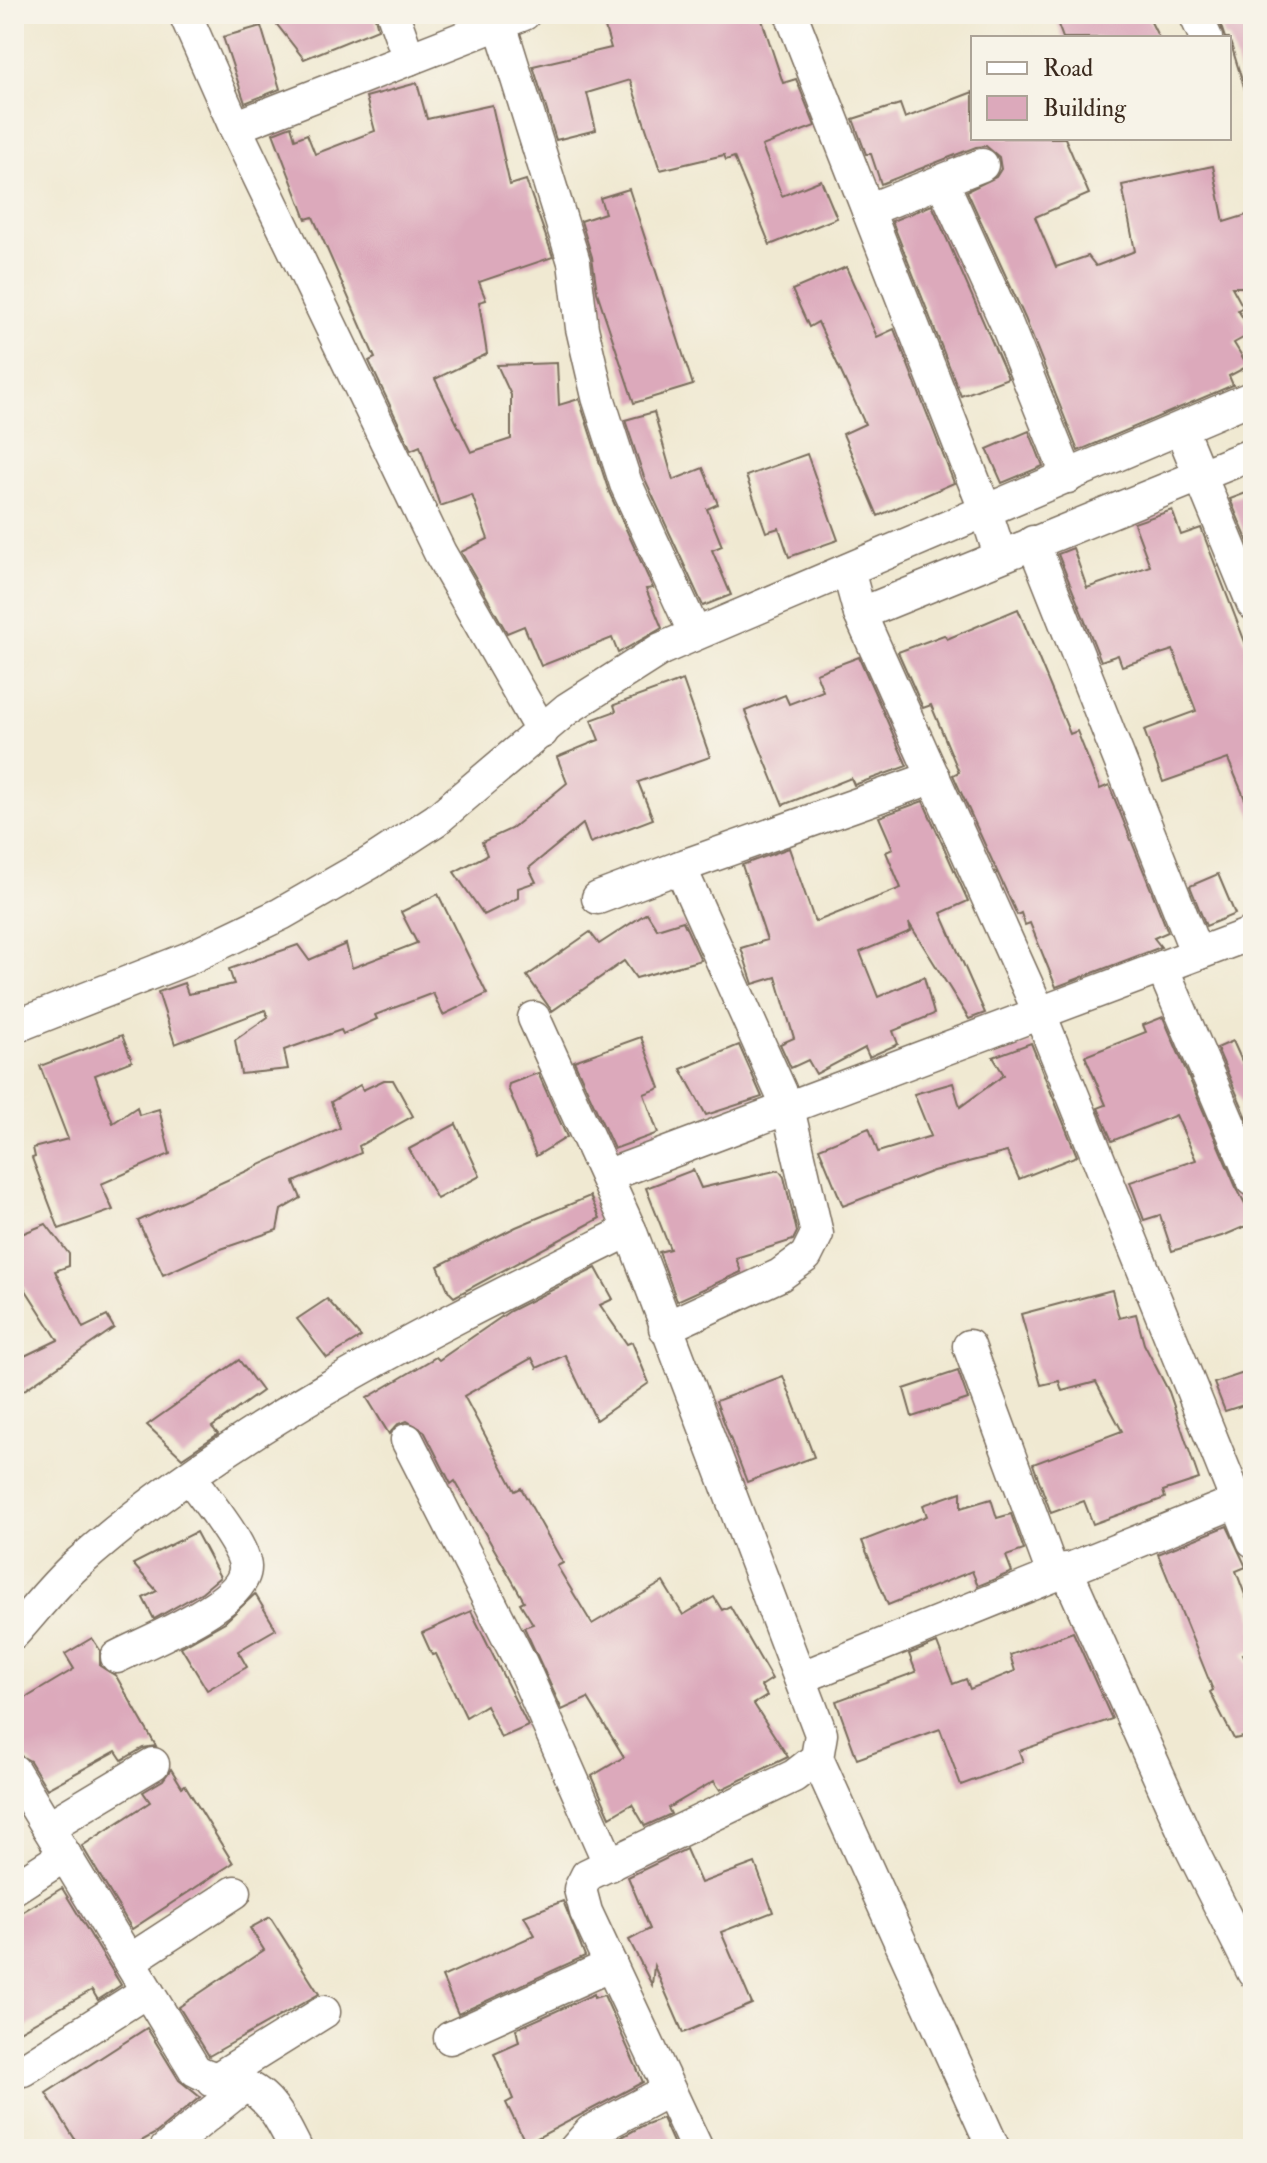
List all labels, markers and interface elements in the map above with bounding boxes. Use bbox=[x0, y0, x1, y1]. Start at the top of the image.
legend bbox=[971, 36, 1231, 140]
text: Road bbox=[1043, 53, 1093, 84]
text: Building bbox=[1043, 93, 1127, 124]

